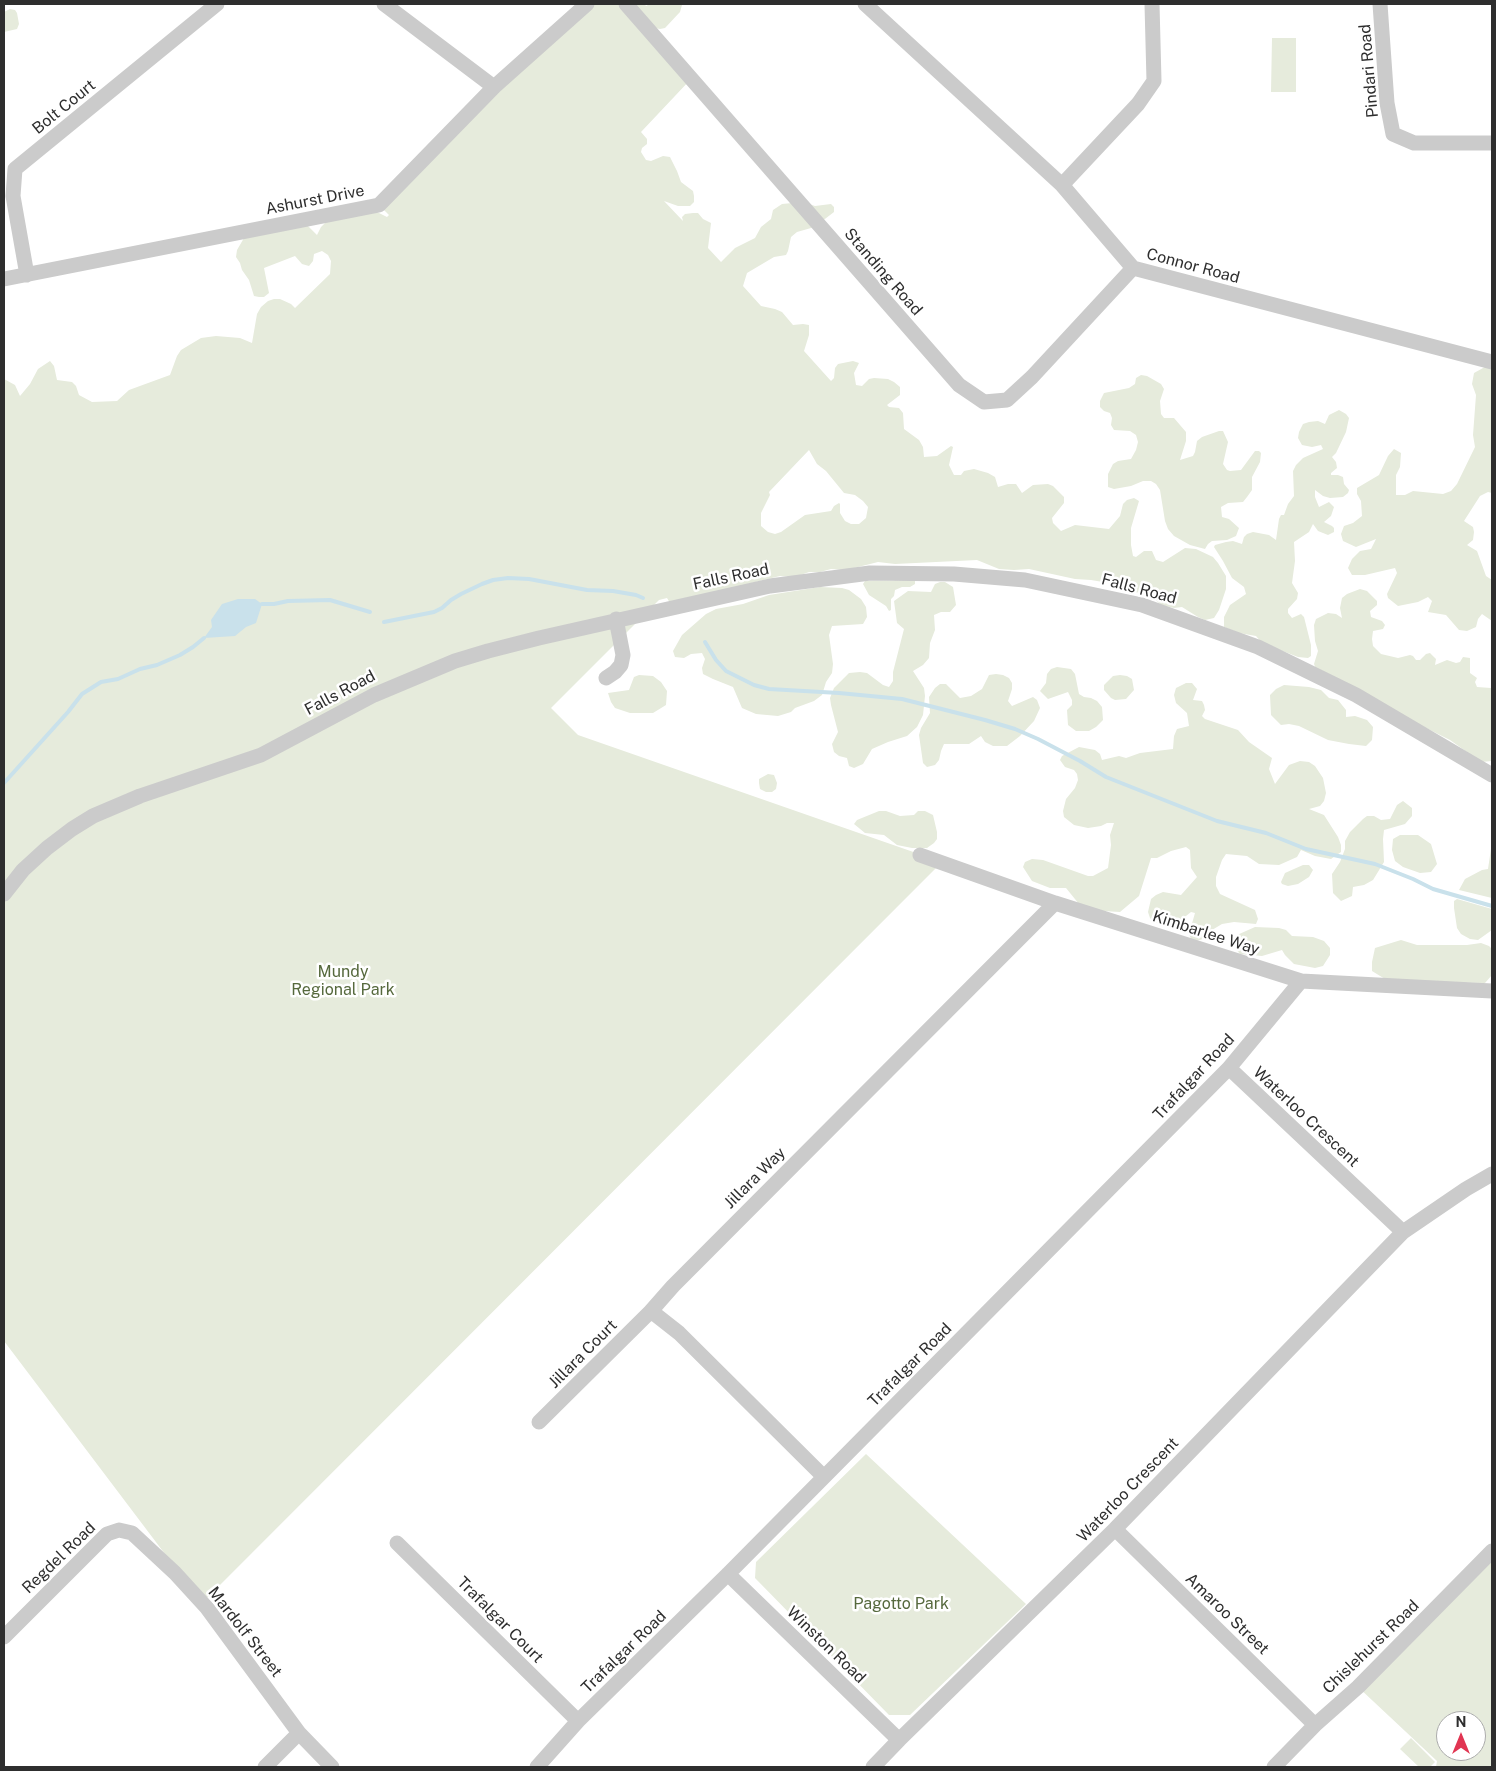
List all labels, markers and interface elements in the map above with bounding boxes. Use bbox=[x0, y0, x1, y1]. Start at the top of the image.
street label: Pindari Road bbox=[1355, 23, 1383, 119]
street label: Bolt Court bbox=[28, 76, 100, 138]
street label: Ashurst Drive bbox=[264, 181, 366, 219]
street label: Standing Road bbox=[840, 224, 926, 320]
street label: Connor Road bbox=[1144, 244, 1242, 288]
street label: Falls Road bbox=[691, 560, 771, 594]
street label: Falls Road bbox=[1099, 570, 1179, 608]
street label: Falls Road bbox=[301, 666, 379, 720]
street label: Kimbarlee Way bbox=[1150, 907, 1262, 959]
park label: Mundy Regional Park bbox=[291, 962, 395, 1000]
street label: Trafalgar Road bbox=[1149, 1030, 1239, 1124]
street label: Waterloo Crescent bbox=[1249, 1063, 1363, 1171]
street label: Jillara Way bbox=[720, 1143, 790, 1213]
street label: Jillara Court bbox=[545, 1316, 621, 1392]
street label: Trafalgar Road bbox=[864, 1319, 956, 1411]
street label: Waterloo Crescent bbox=[1073, 1434, 1183, 1546]
street label: Regdel Road bbox=[18, 1518, 100, 1598]
street label: Amaroo Street bbox=[1181, 1569, 1273, 1659]
street label: Trafalgar Court bbox=[453, 1573, 547, 1667]
street label: Mardolf Street bbox=[204, 1583, 286, 1681]
park label: Pagotto Park bbox=[853, 1594, 949, 1614]
street label: Chislehurst Road bbox=[1319, 1596, 1423, 1698]
street label: Winston Road bbox=[782, 1603, 870, 1687]
street label: Trafalgar Road bbox=[578, 1607, 670, 1697]
north arrow bbox=[1436, 1711, 1486, 1761]
text: N bbox=[1456, 1714, 1466, 1730]

